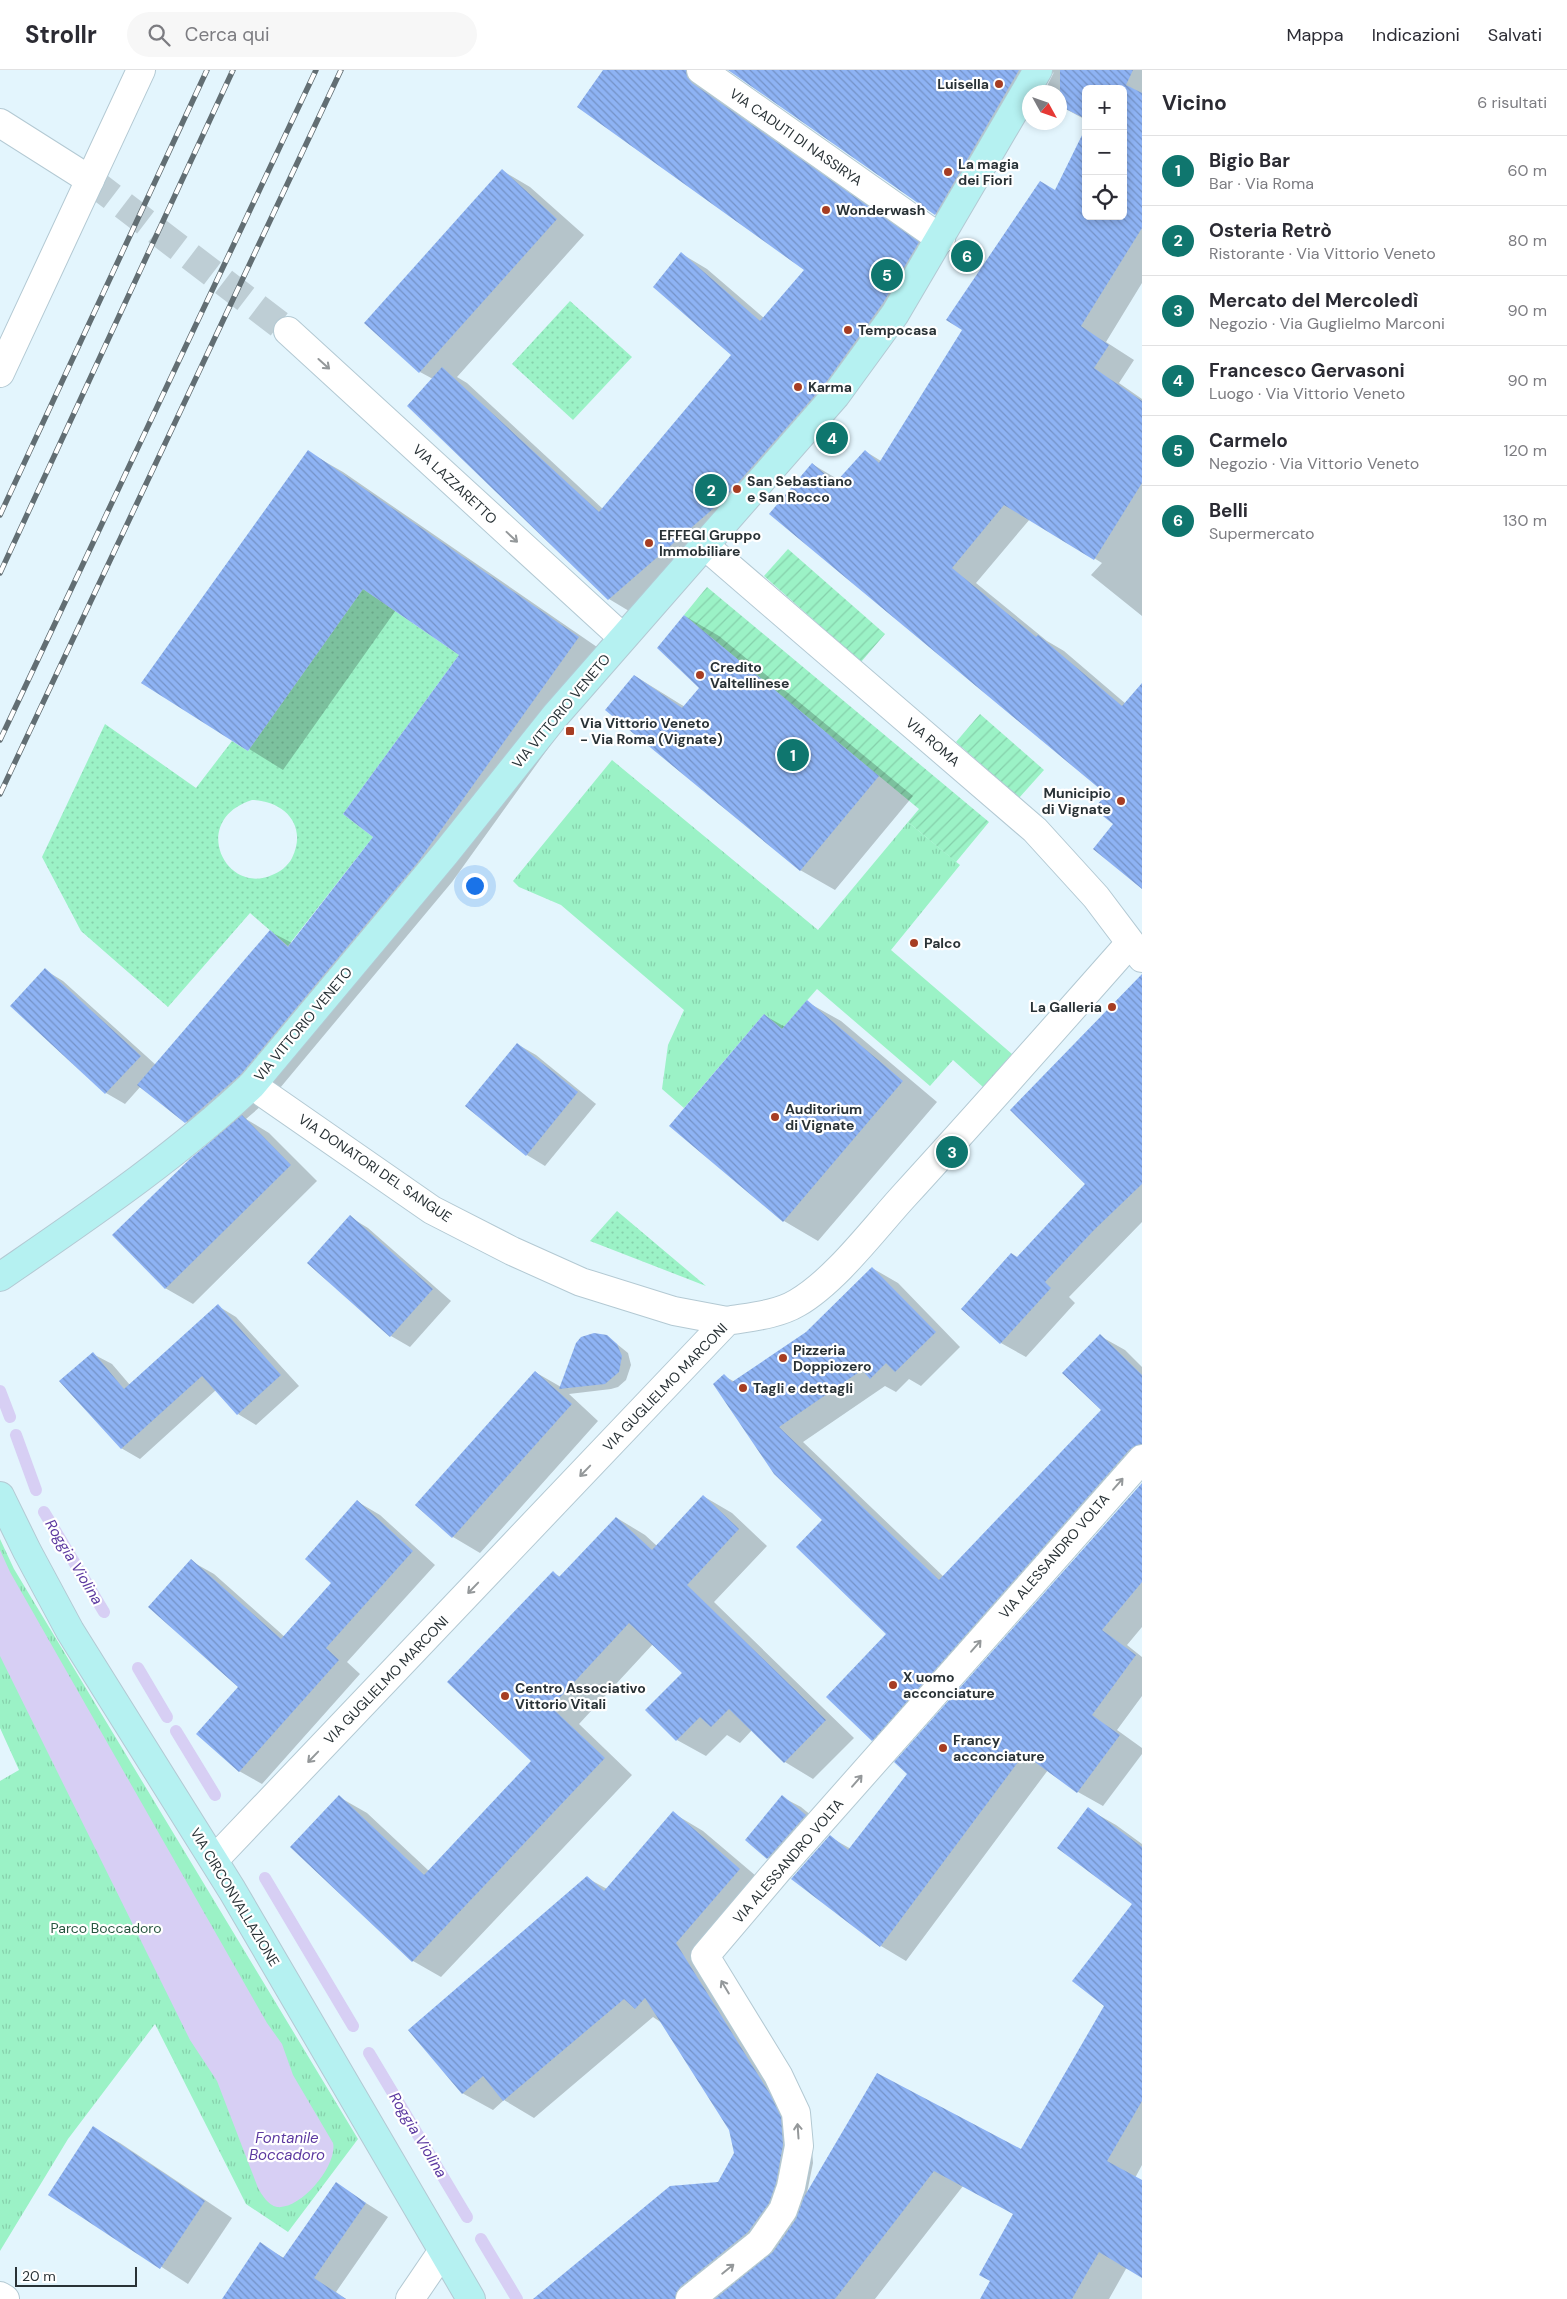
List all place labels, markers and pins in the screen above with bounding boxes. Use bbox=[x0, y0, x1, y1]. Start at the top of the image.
place label: Luisella bbox=[937, 75, 989, 93]
marker: Luisella bbox=[993, 78, 1005, 90]
place label: La magia dei Fiori bbox=[958, 155, 1019, 189]
marker: La magia dei Fiori bbox=[942, 166, 954, 178]
place label: Wonderwash bbox=[836, 201, 925, 219]
marker: Wonderwash bbox=[820, 204, 832, 216]
pin: 6 bbox=[951, 237, 983, 275]
pin: 5 bbox=[871, 256, 903, 294]
place label: Tempocasa bbox=[858, 321, 937, 339]
marker: Tempocasa bbox=[842, 324, 854, 336]
place label: Karma bbox=[808, 378, 852, 396]
marker: Karma bbox=[792, 381, 804, 393]
pin: 4 bbox=[816, 419, 848, 457]
pin: 2 bbox=[695, 471, 727, 509]
place label: San Sebastiano e San Rocco bbox=[747, 472, 852, 506]
marker: San Sebastiano e San Rocco bbox=[731, 483, 743, 495]
place label: EFFEGI Gruppo Immobiliare bbox=[659, 526, 761, 560]
marker: EFFEGI Gruppo Immobiliare bbox=[643, 537, 655, 549]
place label: Credito Valtellinese bbox=[710, 658, 790, 692]
marker: Credito Valtellinese bbox=[694, 669, 706, 681]
place label: Via Vittorio Veneto - Via Roma (Vignate) bbox=[580, 714, 723, 748]
marker: Via Vittorio Veneto - Via Roma (Vignate) bbox=[564, 725, 576, 737]
pin: 1 bbox=[777, 736, 809, 774]
place label: Municipio di Vignate bbox=[1042, 784, 1111, 818]
marker: Municipio di Vignate bbox=[1115, 795, 1127, 807]
place label: Palco bbox=[924, 934, 961, 952]
marker: Palco bbox=[908, 937, 920, 949]
place label: La Galleria bbox=[1030, 998, 1102, 1016]
marker: La Galleria bbox=[1106, 1001, 1118, 1013]
place label: Auditorium di Vignate bbox=[785, 1100, 862, 1134]
marker: Auditorium di Vignate bbox=[769, 1111, 781, 1123]
pin: 3 bbox=[936, 1133, 968, 1171]
place label: Pizzeria Doppiozero bbox=[793, 1341, 872, 1375]
marker: Pizzeria Doppiozero bbox=[777, 1352, 789, 1364]
place label: Tagli e dettagli bbox=[753, 1379, 853, 1397]
marker: Tagli e dettagli bbox=[737, 1382, 749, 1394]
place label: X uomo acconciature bbox=[903, 1668, 995, 1702]
place label: Centro Associativo Vittorio Vitali bbox=[515, 1679, 646, 1713]
marker: X uomo acconciature bbox=[887, 1679, 899, 1691]
marker: Centro Associativo Vittorio Vitali bbox=[499, 1690, 511, 1702]
place label: Francy acconciature bbox=[953, 1731, 1045, 1765]
marker: Francy acconciature bbox=[937, 1742, 949, 1754]

